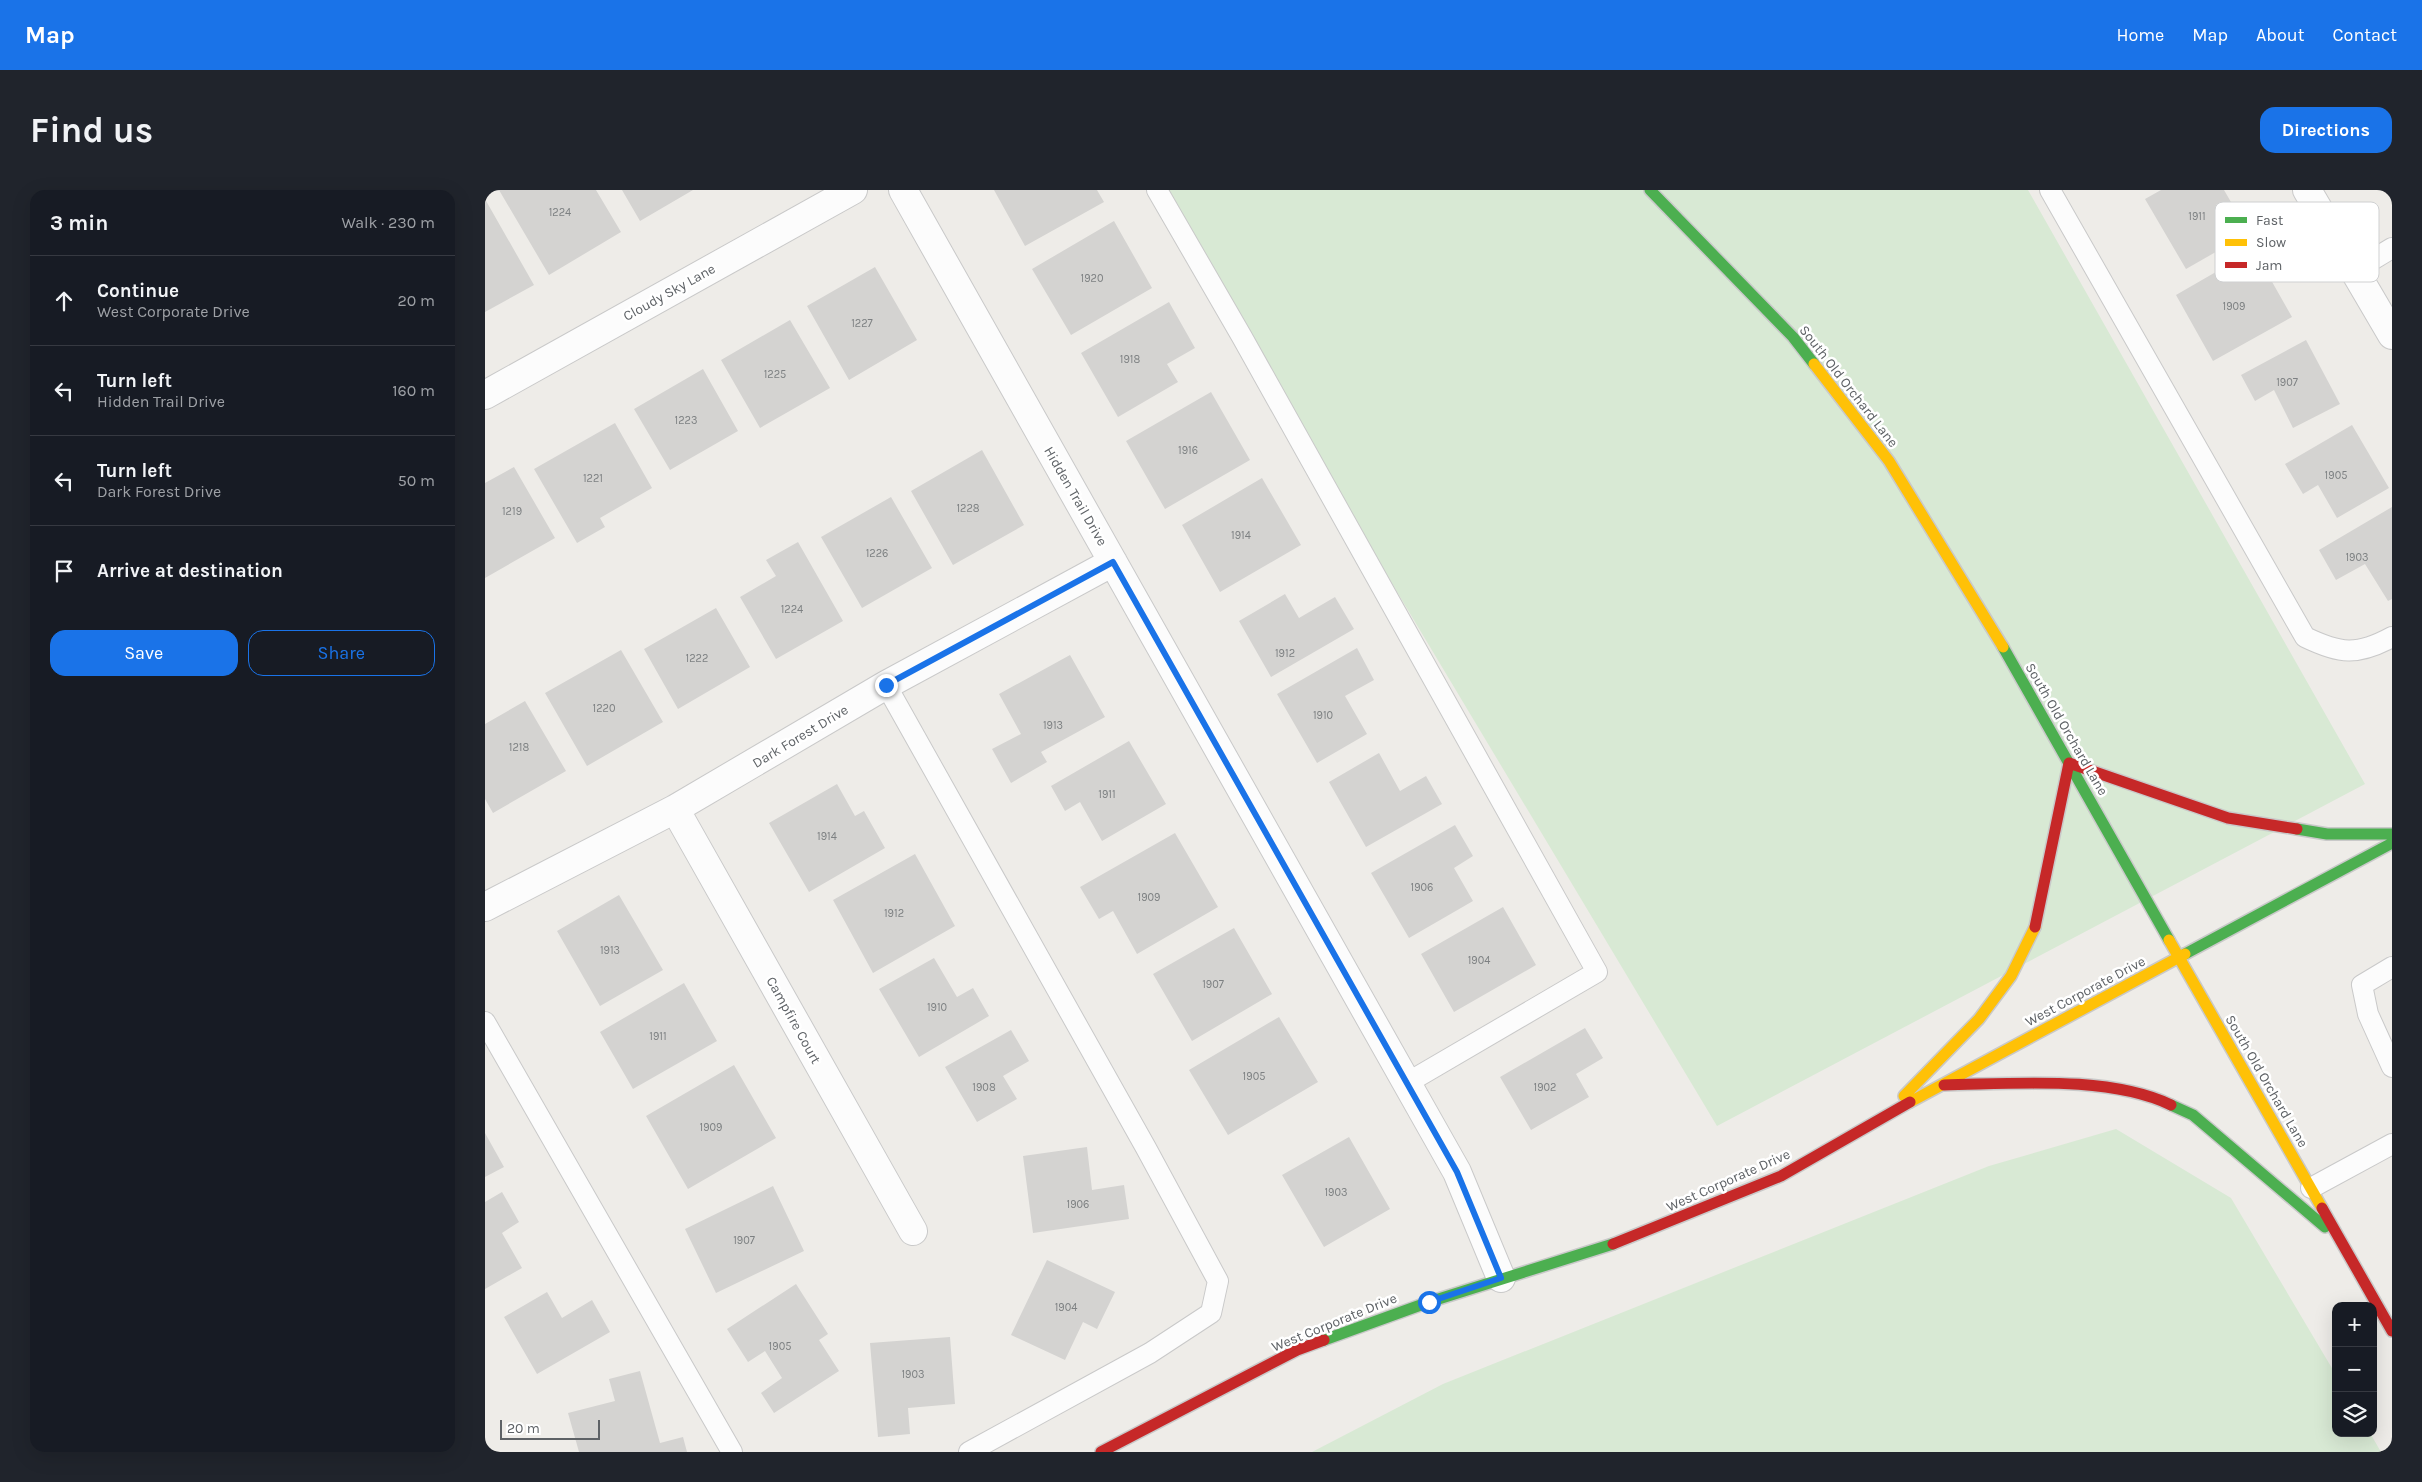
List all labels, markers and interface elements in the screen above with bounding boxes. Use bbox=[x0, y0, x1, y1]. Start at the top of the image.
text: Map bbox=[25, 21, 75, 49]
text: Home bbox=[2116, 24, 2164, 46]
text: Map bbox=[2192, 24, 2228, 46]
text: About bbox=[2256, 24, 2305, 46]
text: Contact bbox=[2333, 24, 2397, 46]
button: Directions bbox=[2260, 107, 2392, 153]
text: Find us bbox=[30, 110, 153, 151]
legend bbox=[2215, 202, 2379, 282]
house number: 1224 bbox=[549, 206, 571, 219]
house number: 1911 bbox=[2188, 210, 2206, 223]
text: 3 min bbox=[50, 211, 108, 235]
text: Fast bbox=[2256, 212, 2283, 229]
text: Walk · 230 m bbox=[341, 213, 435, 232]
text: Slow bbox=[2256, 234, 2286, 251]
text: Jam bbox=[2256, 257, 2282, 274]
street label: Cloudy Sky Lane bbox=[620, 260, 718, 325]
house number: 1920 bbox=[1081, 272, 1103, 285]
text: Continue bbox=[97, 280, 179, 302]
icon: ahead bbox=[50, 287, 78, 315]
text: 20 m bbox=[397, 291, 435, 310]
house number: 1909 bbox=[2223, 300, 2245, 313]
text: West Corporate Drive bbox=[97, 302, 250, 321]
house number: 1227 bbox=[851, 317, 873, 330]
street label: South Old Orchard Lane bbox=[1796, 322, 1902, 451]
house number: 1918 bbox=[1120, 353, 1140, 366]
house number: 1225 bbox=[764, 368, 786, 381]
text: Turn left bbox=[97, 370, 172, 392]
house number: 1907 bbox=[2276, 376, 2298, 389]
icon: left bbox=[50, 377, 78, 405]
text: 160 m bbox=[392, 381, 435, 400]
text: Hidden Trail Drive bbox=[97, 392, 225, 411]
house number: 1223 bbox=[675, 414, 697, 427]
street label: Hidden Trail Drive bbox=[1040, 444, 1111, 549]
house number: 1916 bbox=[1178, 444, 1198, 457]
text: Turn left bbox=[97, 460, 172, 482]
icon: left bbox=[50, 467, 78, 495]
house number: 1905 bbox=[2325, 469, 2347, 482]
text: 50 m bbox=[398, 471, 435, 490]
house number: 1221 bbox=[583, 472, 603, 485]
text: Dark Forest Drive bbox=[97, 482, 221, 501]
house number: 1228 bbox=[956, 502, 980, 515]
house number: 1219 bbox=[502, 505, 522, 518]
house number: 1914 bbox=[1231, 529, 1251, 542]
house number: 1226 bbox=[866, 547, 888, 560]
house number: 1903 bbox=[2345, 551, 2369, 564]
icon: arrive bbox=[50, 557, 78, 585]
text: Arrive at destination bbox=[97, 560, 283, 582]
house number: 1224 bbox=[781, 603, 803, 616]
button: Save bbox=[50, 630, 238, 676]
button: Share bbox=[248, 630, 435, 676]
house number: 1912 bbox=[1275, 647, 1295, 660]
house number: 1222 bbox=[686, 652, 708, 665]
street label: South Old Orchard Lane bbox=[2022, 660, 2111, 799]
route end bbox=[875, 674, 898, 697]
street label: Dark Forest Drive bbox=[749, 701, 851, 772]
house number: 1220 bbox=[593, 702, 615, 715]
house number: 1910 bbox=[1313, 709, 1333, 722]
house number: 1913 bbox=[1043, 719, 1063, 732]
house number: 1218 bbox=[509, 741, 529, 754]
house number: 1911 bbox=[1098, 788, 1116, 801]
house number: 1914 bbox=[817, 830, 837, 843]
house number: 1906 bbox=[1411, 881, 1433, 894]
house number: 1909 bbox=[1138, 891, 1160, 904]
house number: 1912 bbox=[884, 907, 904, 920]
house number: 1913 bbox=[600, 944, 620, 957]
street label: West Corporate Drive bbox=[2022, 953, 2148, 1030]
house number: 1904 bbox=[1468, 954, 1490, 967]
street label: Campfire Court bbox=[763, 974, 825, 1067]
house number: 1907 bbox=[1202, 978, 1224, 991]
house number: 1910 bbox=[927, 1001, 947, 1014]
street label: South Old Orchard Lane bbox=[2222, 1012, 2311, 1151]
house number: 1911 bbox=[649, 1030, 667, 1043]
house number: 1905 bbox=[1243, 1070, 1265, 1083]
house number: 1908 bbox=[972, 1081, 996, 1094]
house number: 1902 bbox=[1534, 1081, 1556, 1094]
house number: 1909 bbox=[700, 1121, 722, 1134]
street label: West Corporate Drive bbox=[1664, 1146, 1793, 1215]
house number: 1903 bbox=[1324, 1186, 1348, 1199]
house number: 1906 bbox=[1067, 1198, 1089, 1211]
house number: 1907 bbox=[733, 1234, 755, 1247]
street label: West Corporate Drive bbox=[1269, 1290, 1399, 1355]
route start bbox=[1418, 1291, 1441, 1314]
house number: 1904 bbox=[1055, 1301, 1077, 1314]
map controls bbox=[2332, 1302, 2377, 1437]
button: + bbox=[2332, 1302, 2377, 1347]
house number: 1905 bbox=[769, 1340, 791, 1353]
button: − bbox=[2332, 1347, 2377, 1392]
house number: 1903 bbox=[901, 1368, 925, 1381]
button: layers bbox=[2332, 1392, 2377, 1437]
scale bar bbox=[500, 1417, 600, 1440]
text: 20 m bbox=[507, 1420, 540, 1437]

